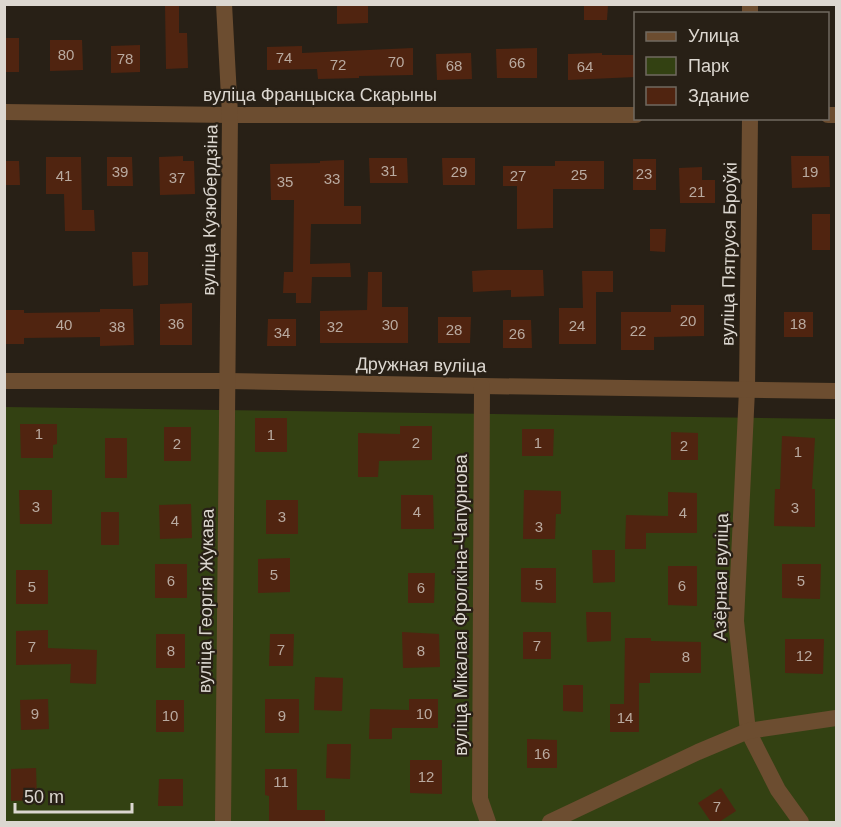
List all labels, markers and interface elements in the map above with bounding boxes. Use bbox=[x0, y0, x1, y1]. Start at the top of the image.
legend bbox=[634, 12, 829, 120]
text: Улица bbox=[688, 26, 740, 46]
house number: 80 bbox=[58, 46, 74, 63]
house number: 74 bbox=[276, 49, 292, 66]
house number: 78 bbox=[117, 50, 133, 67]
house number: 70 bbox=[388, 53, 404, 70]
house number: 66 bbox=[509, 54, 525, 71]
house number: 72 bbox=[330, 56, 346, 73]
text: Парк bbox=[688, 56, 729, 76]
house number: 68 bbox=[446, 57, 462, 74]
house number: 64 bbox=[577, 58, 593, 75]
street label: вуліца Францыска Скарыны bbox=[203, 85, 437, 105]
text: Здание bbox=[688, 86, 749, 106]
street label: вуліца Кузюбердзіна bbox=[199, 123, 222, 296]
house number: 31 bbox=[381, 162, 397, 179]
street label: вуліца Пятруся Броўкі bbox=[717, 162, 741, 346]
house number: 39 bbox=[112, 163, 128, 180]
house number: 29 bbox=[451, 163, 467, 180]
house number: 19 bbox=[802, 163, 818, 180]
house number: 23 bbox=[636, 165, 652, 182]
house number: 25 bbox=[571, 166, 587, 183]
house number: 41 bbox=[56, 167, 72, 184]
house number: 27 bbox=[510, 167, 526, 184]
house number: 37 bbox=[169, 169, 185, 186]
house number: 33 bbox=[324, 170, 340, 187]
house number: 35 bbox=[277, 173, 293, 190]
house number: 21 bbox=[689, 183, 705, 200]
house number: 20 bbox=[680, 312, 696, 329]
house number: 36 bbox=[168, 315, 184, 332]
house number: 18 bbox=[790, 315, 806, 332]
house number: 40 bbox=[56, 316, 72, 333]
house number: 30 bbox=[382, 316, 398, 333]
house number: 24 bbox=[569, 317, 585, 334]
house number: 38 bbox=[109, 318, 125, 335]
house number: 32 bbox=[327, 318, 343, 335]
house number: 28 bbox=[446, 321, 462, 338]
house number: 22 bbox=[630, 322, 646, 339]
house number: 34 bbox=[274, 324, 290, 341]
house number: 26 bbox=[509, 325, 525, 342]
street label: Дружная вуліца bbox=[356, 354, 487, 376]
house number: 1 bbox=[35, 425, 43, 442]
house number: 1 bbox=[267, 426, 275, 443]
house number: 2 bbox=[412, 434, 420, 451]
house number: 1 bbox=[534, 434, 542, 451]
house number: 2 bbox=[173, 435, 181, 452]
house number: 2 bbox=[680, 437, 688, 454]
house number: 1 bbox=[794, 443, 802, 460]
street label: вуліца Мікалая Фролкіна-Чапурнова bbox=[451, 453, 471, 756]
house number: 3 bbox=[32, 498, 40, 515]
house number: 3 bbox=[791, 499, 799, 516]
house number: 4 bbox=[413, 503, 421, 520]
house number: 4 bbox=[679, 504, 687, 521]
street label: вуліца Георгія Жукава bbox=[194, 508, 218, 693]
house number: 3 bbox=[278, 508, 286, 525]
house number: 4 bbox=[171, 512, 179, 529]
street label: Азёрная вуліца bbox=[710, 512, 732, 641]
house number: 3 bbox=[535, 518, 543, 535]
house number: 5 bbox=[270, 566, 278, 583]
house number: 6 bbox=[167, 572, 175, 589]
house number: 5 bbox=[797, 572, 805, 589]
house number: 5 bbox=[535, 576, 543, 593]
house number: 6 bbox=[678, 577, 686, 594]
house number: 5 bbox=[28, 578, 36, 595]
house number: 6 bbox=[417, 579, 425, 596]
house number: 7 bbox=[533, 637, 541, 654]
house number: 7 bbox=[28, 638, 36, 655]
house number: 7 bbox=[277, 641, 285, 658]
house number: 8 bbox=[167, 642, 175, 659]
house number: 8 bbox=[417, 642, 425, 659]
house number: 12 bbox=[796, 647, 812, 664]
house number: 8 bbox=[682, 648, 690, 665]
house number: 9 bbox=[31, 705, 39, 722]
house number: 10 bbox=[416, 705, 432, 722]
house number: 10 bbox=[162, 707, 178, 724]
house number: 9 bbox=[278, 707, 286, 724]
house number: 14 bbox=[617, 709, 633, 726]
house number: 16 bbox=[534, 745, 550, 762]
house number: 12 bbox=[418, 768, 434, 785]
house number: 11 bbox=[273, 773, 289, 790]
scale bar bbox=[15, 776, 132, 814]
text: 50 m bbox=[24, 787, 64, 807]
house number: 7 bbox=[713, 798, 721, 815]

